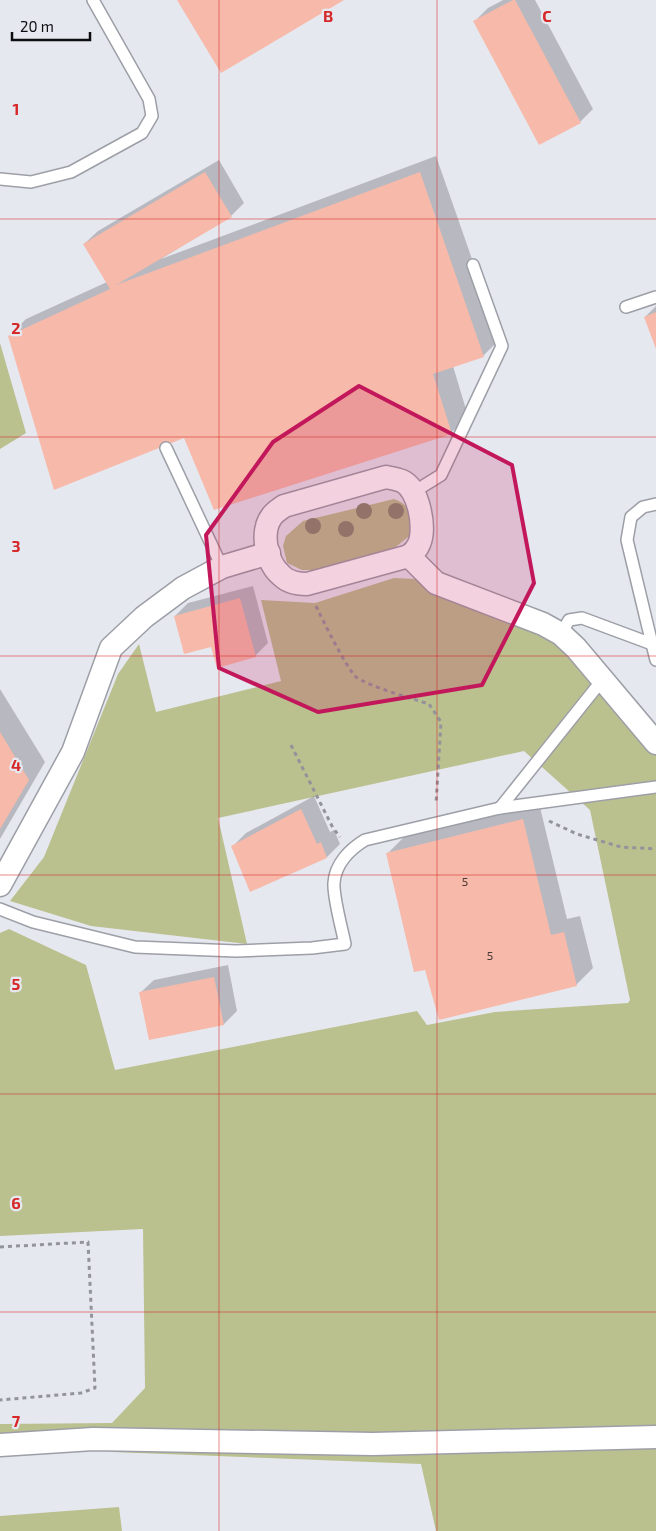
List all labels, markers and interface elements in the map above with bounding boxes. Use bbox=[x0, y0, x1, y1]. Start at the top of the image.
text: B bbox=[323, 6, 333, 25]
text: C bbox=[542, 6, 552, 25]
scale bar bbox=[12, 10, 90, 42]
text: 20 m bbox=[20, 17, 54, 35]
text: 1 bbox=[13, 99, 19, 118]
text: 2 bbox=[11, 318, 21, 337]
text: 3 bbox=[11, 536, 21, 555]
text: 4 bbox=[11, 755, 21, 774]
house number: 5 bbox=[462, 874, 468, 888]
house number: 5 bbox=[487, 948, 493, 962]
text: 5 bbox=[12, 974, 21, 993]
text: 6 bbox=[11, 1193, 21, 1212]
text: 7 bbox=[12, 1411, 21, 1430]

